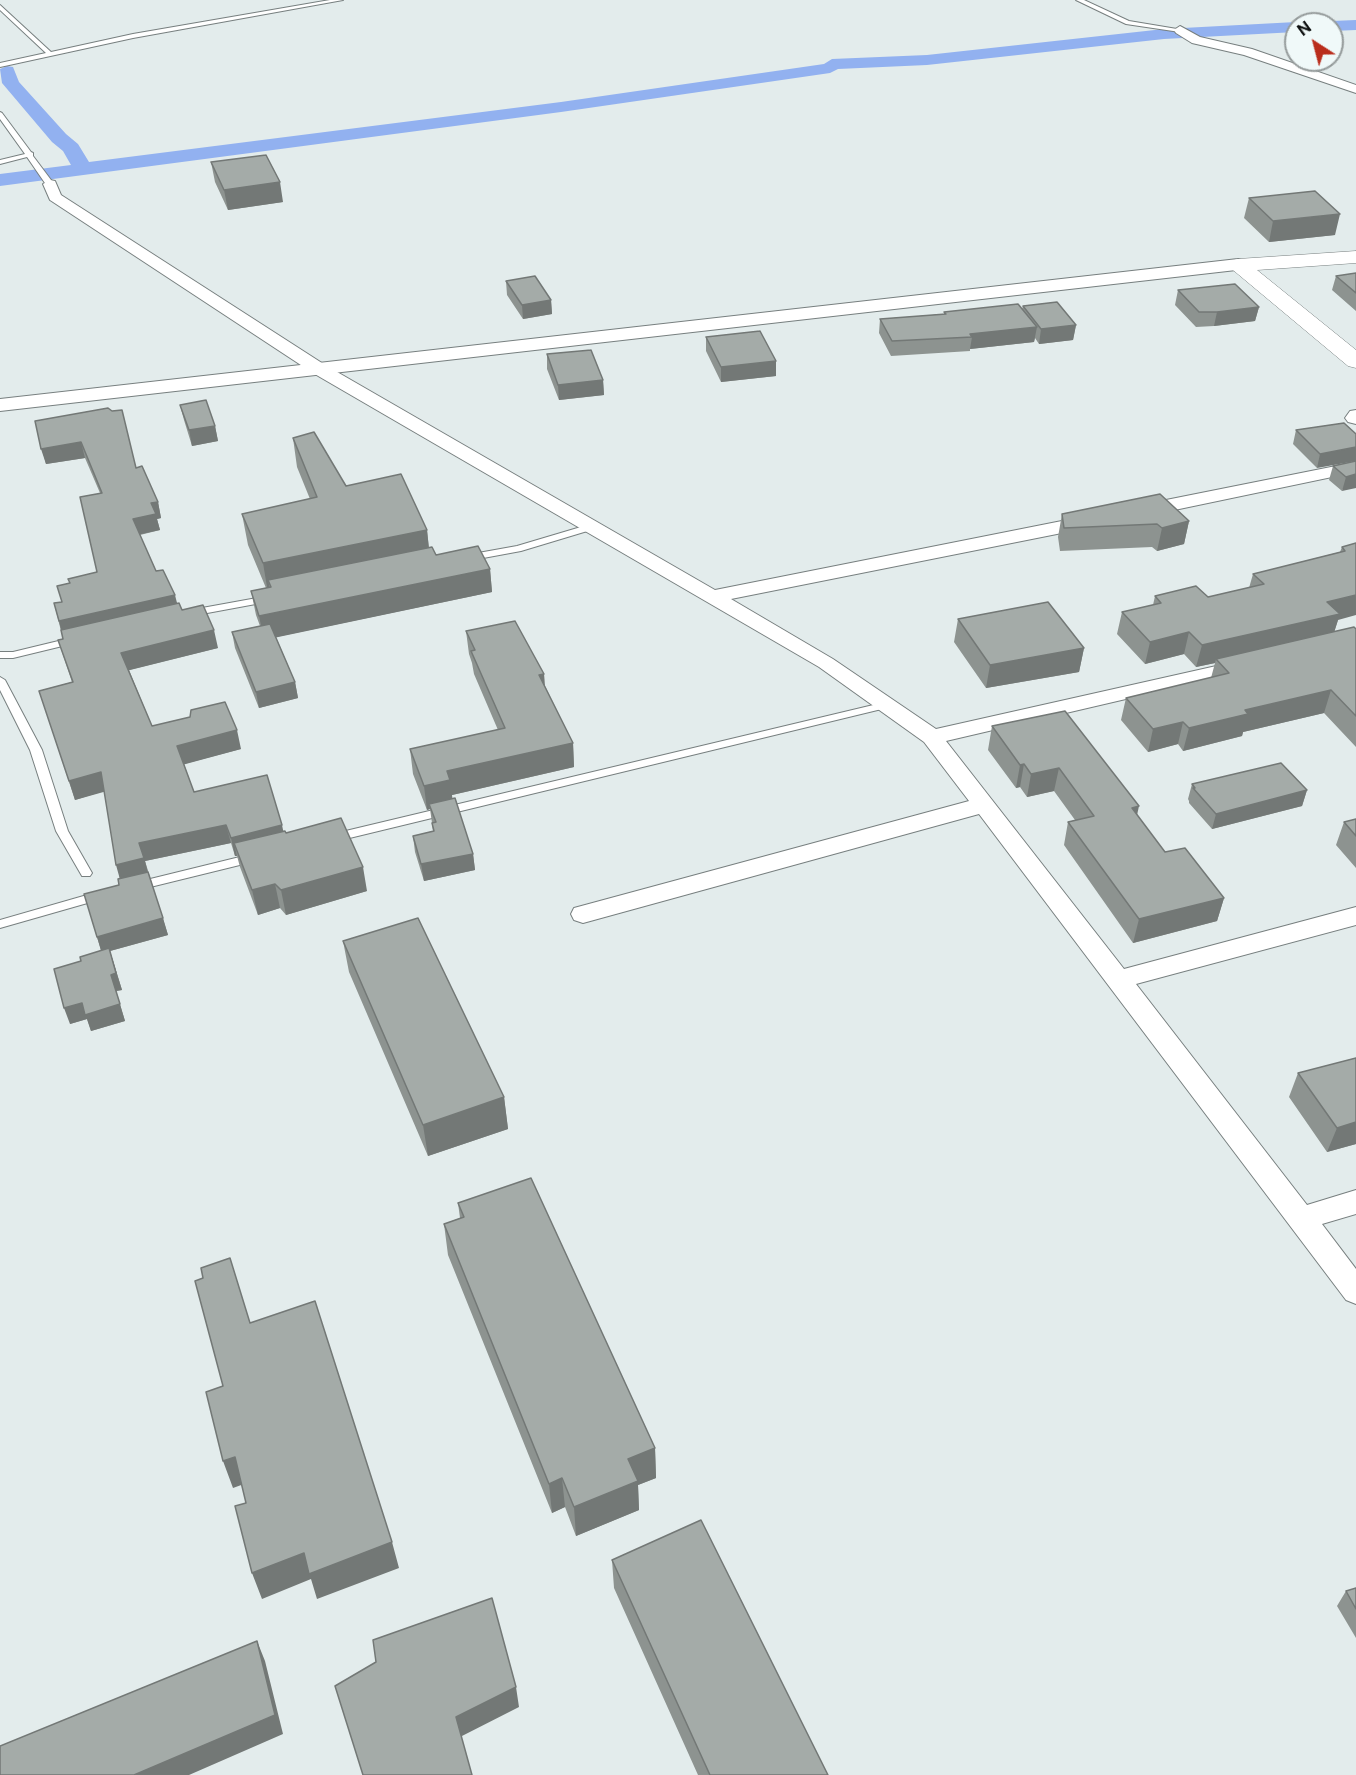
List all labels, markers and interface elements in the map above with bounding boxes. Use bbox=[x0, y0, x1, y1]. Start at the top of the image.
north arrow bbox=[1284, 12, 1344, 72]
text: N bbox=[1294, 17, 1315, 40]

